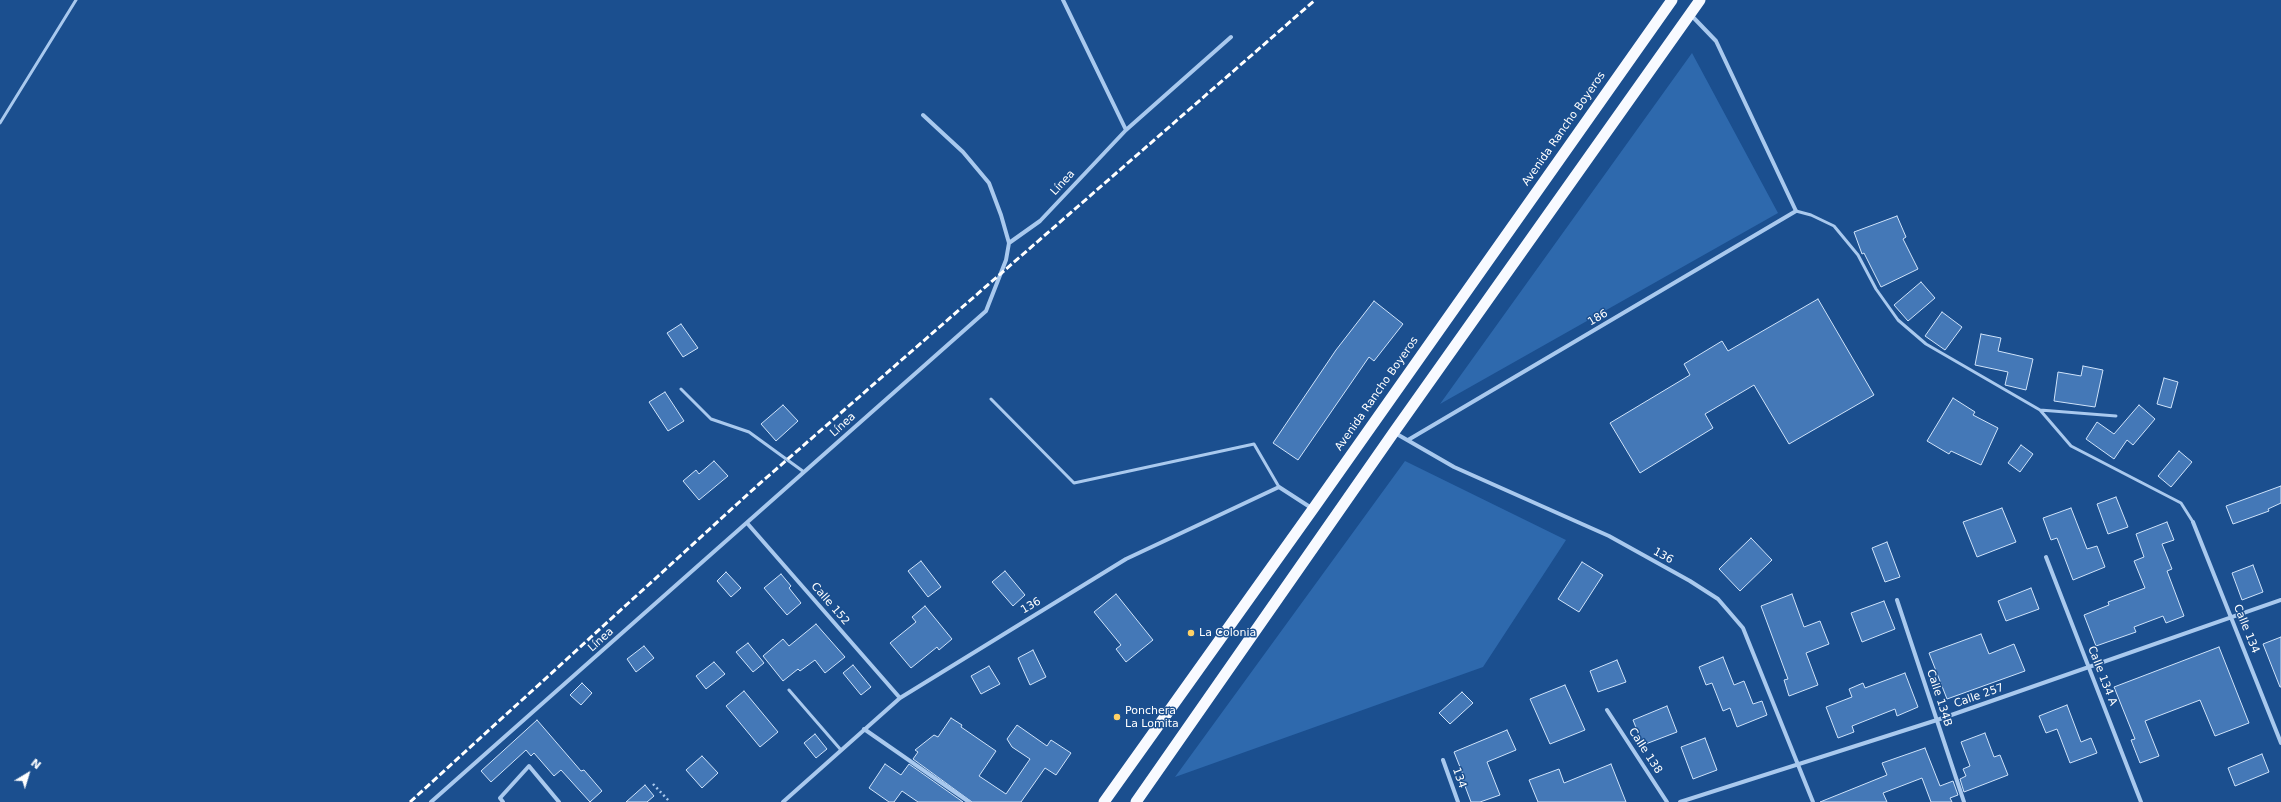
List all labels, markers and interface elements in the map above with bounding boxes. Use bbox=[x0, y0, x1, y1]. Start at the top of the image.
street label: Avenida Rancho Boyeros bbox=[1520, 69, 1608, 189]
street label: Línea bbox=[1048, 168, 1078, 198]
street label: 186 bbox=[1586, 307, 1610, 329]
street label: Avenida Rancho Boyeros bbox=[1333, 334, 1421, 454]
street label: Línea bbox=[828, 410, 858, 440]
street label: 136 bbox=[1651, 545, 1675, 567]
street label: Calle 152 bbox=[808, 580, 852, 628]
street label: 136 bbox=[1019, 595, 1043, 617]
street label: Calle 134 bbox=[2230, 603, 2262, 655]
street label: Línea bbox=[586, 625, 616, 655]
place label: La Colonia bbox=[1199, 626, 1256, 640]
marker: La Colonia bbox=[1186, 628, 1196, 638]
street label: Calle 134 A bbox=[2085, 644, 2119, 708]
street label: Calle 134B bbox=[1924, 668, 1954, 728]
street label: Calle 257 bbox=[1952, 681, 2006, 711]
place label: Ponchera La Lomita bbox=[1125, 704, 1179, 730]
marker: Ponchera La Lomita bbox=[1112, 712, 1122, 722]
street label: Calle 138 bbox=[1625, 726, 1665, 776]
north arrow bbox=[8, 754, 48, 794]
text: N bbox=[28, 756, 43, 772]
street label: 134 bbox=[1449, 766, 1469, 790]

